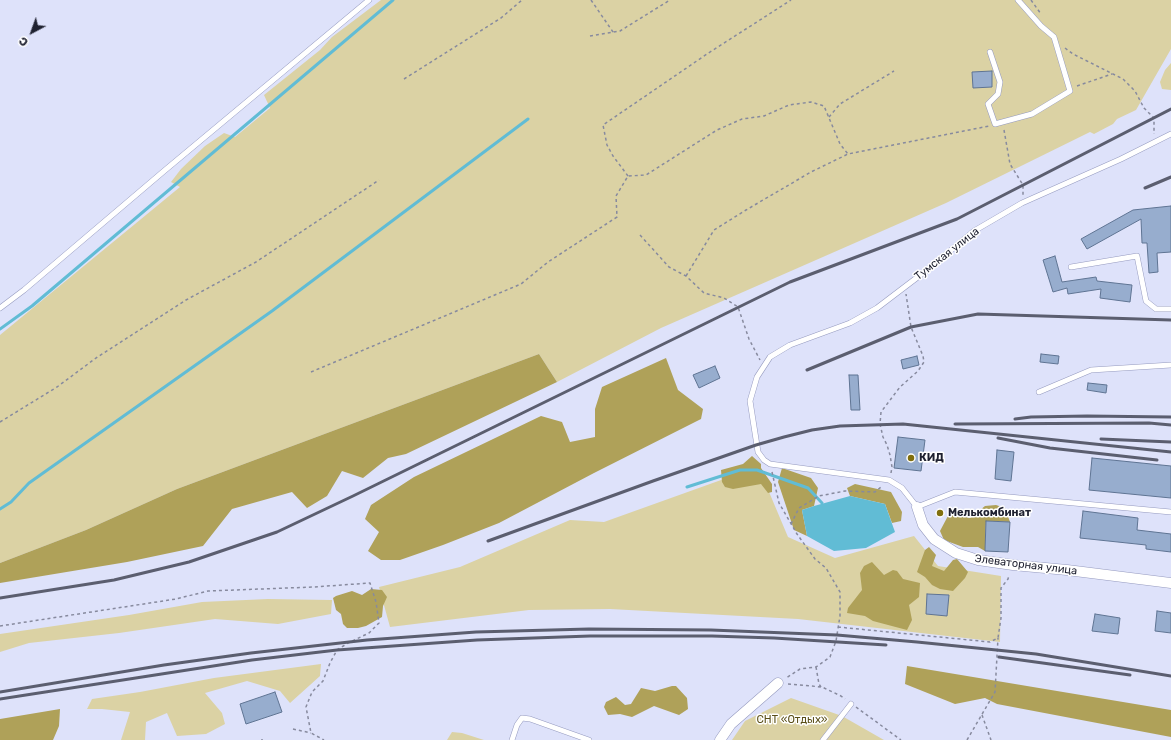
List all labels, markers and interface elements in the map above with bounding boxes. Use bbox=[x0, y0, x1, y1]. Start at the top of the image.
north arrow bbox=[12, 12, 52, 52]
text: С bbox=[17, 34, 31, 49]
street label: Тумская улица bbox=[912, 225, 982, 283]
place label: КИД bbox=[919, 451, 944, 465]
marker: КИД bbox=[906, 453, 916, 463]
place label: Мелькомбинат bbox=[948, 506, 1031, 520]
marker: Мелькомбинат bbox=[935, 508, 945, 518]
street label: Элеваторная улица bbox=[974, 552, 1078, 578]
park label: СНТ «Отдых» bbox=[756, 713, 828, 727]

